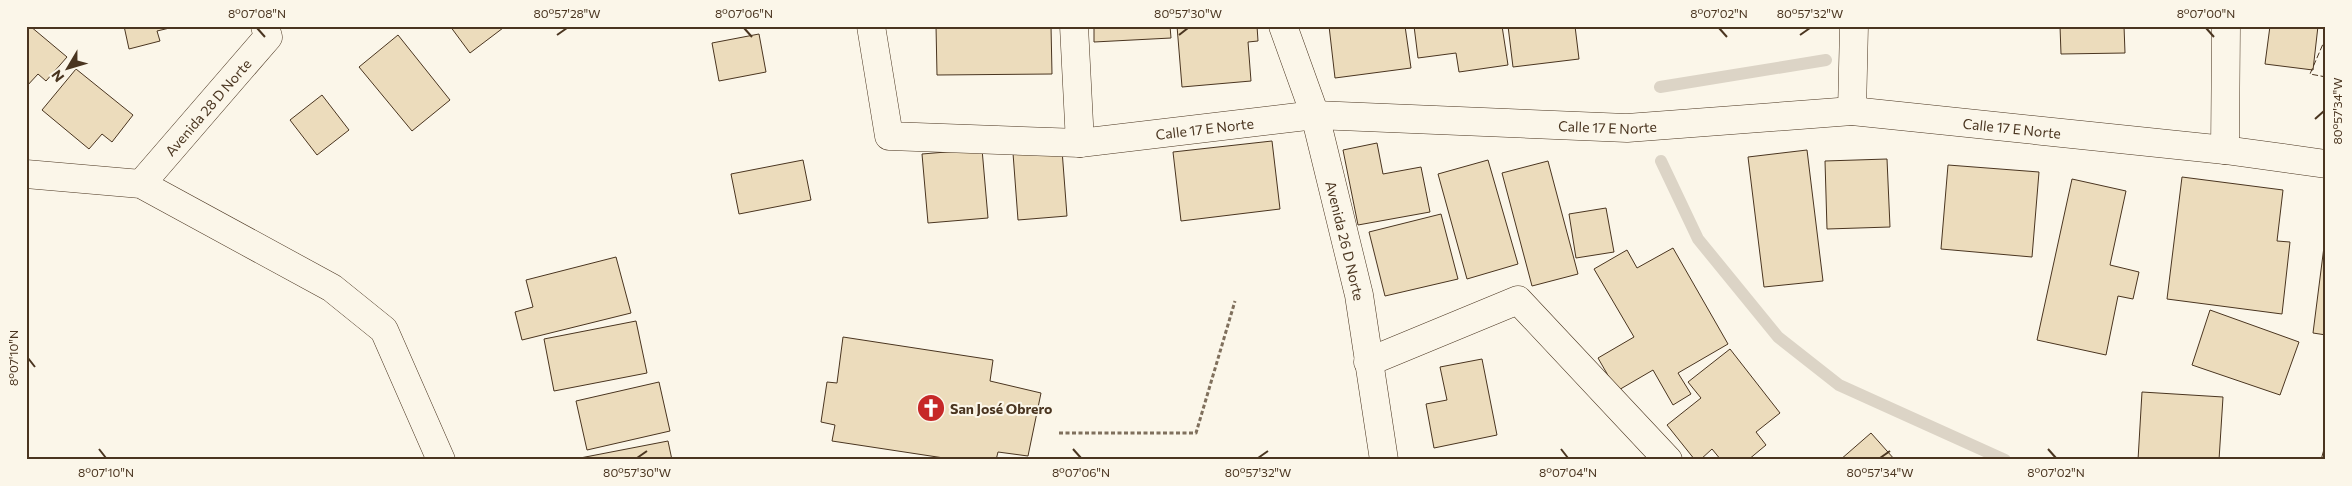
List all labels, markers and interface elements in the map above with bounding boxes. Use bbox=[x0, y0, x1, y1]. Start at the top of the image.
text: 8°07'08"N bbox=[228, 6, 286, 20]
text: 80°57'28"W bbox=[534, 6, 601, 20]
text: 8°07'06"N bbox=[715, 6, 773, 20]
text: 80°57'30"W bbox=[1154, 6, 1222, 20]
text: 8°07'02"N bbox=[1690, 6, 1748, 20]
text: 80°57'32"W bbox=[1777, 6, 1843, 20]
text: 8°07'00"N bbox=[2177, 6, 2235, 20]
north arrow bbox=[42, 42, 92, 92]
street label: Avenida 28 D Norte bbox=[161, 55, 254, 159]
text: N bbox=[47, 67, 67, 86]
text: 80°57'34"W bbox=[2330, 77, 2344, 145]
street label: Calle 17 E Norte bbox=[1154, 114, 1255, 142]
street label: Calle 17 E Norte bbox=[1962, 114, 2062, 141]
street label: Calle 17 E Norte bbox=[1558, 117, 1657, 137]
street label: Avenida 26 D Norte bbox=[1323, 179, 1368, 302]
text: 8°07'10"N bbox=[6, 330, 20, 386]
church icon: San José Obrero bbox=[916, 393, 946, 423]
place label: San José Obrero bbox=[950, 400, 1052, 417]
text: 8°07'10"N bbox=[78, 465, 134, 479]
text: 80°57'30"W bbox=[603, 465, 671, 479]
text: 8°07'06"N bbox=[1052, 465, 1110, 479]
text: 80°57'32"W bbox=[1225, 465, 1291, 479]
text: 8°07'04"N bbox=[1539, 465, 1597, 479]
text: 80°57'34"W bbox=[1846, 465, 1914, 479]
text: 8°07'02"N bbox=[2027, 465, 2085, 479]

